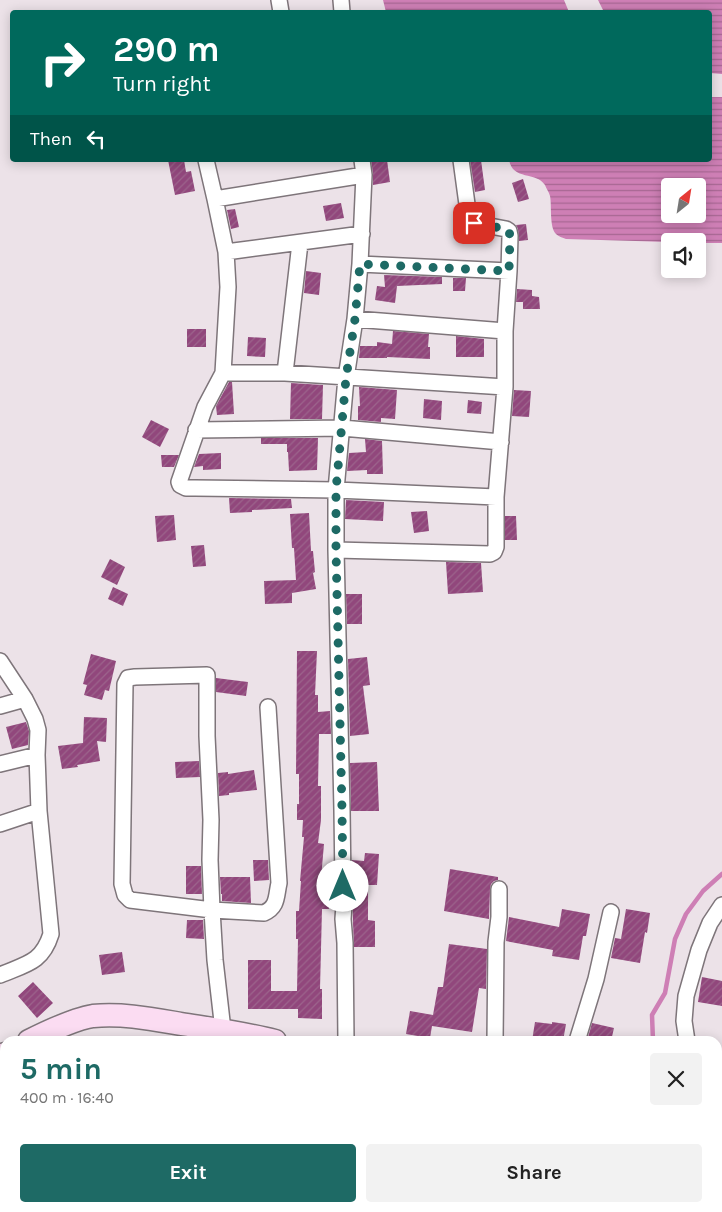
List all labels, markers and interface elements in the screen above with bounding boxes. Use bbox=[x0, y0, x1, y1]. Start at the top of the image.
text: 290 m bbox=[113, 29, 220, 70]
icon: right bbox=[30, 30, 95, 95]
text: Turn right bbox=[113, 71, 211, 97]
icon: left bbox=[82, 125, 110, 153]
text: Then bbox=[30, 128, 72, 150]
north arrow bbox=[661, 178, 706, 222]
map controls bbox=[661, 178, 706, 278]
pin bbox=[453, 202, 495, 244]
icon: arrive bbox=[460, 209, 488, 237]
button: sound bbox=[661, 233, 706, 278]
position arrow bbox=[316, 859, 368, 911]
text: 5 min bbox=[20, 1051, 102, 1087]
button: close bbox=[650, 1053, 702, 1105]
text: 400 m · 16:40 bbox=[20, 1088, 114, 1107]
button: Exit bbox=[20, 1144, 356, 1202]
button: Share bbox=[366, 1144, 702, 1202]

